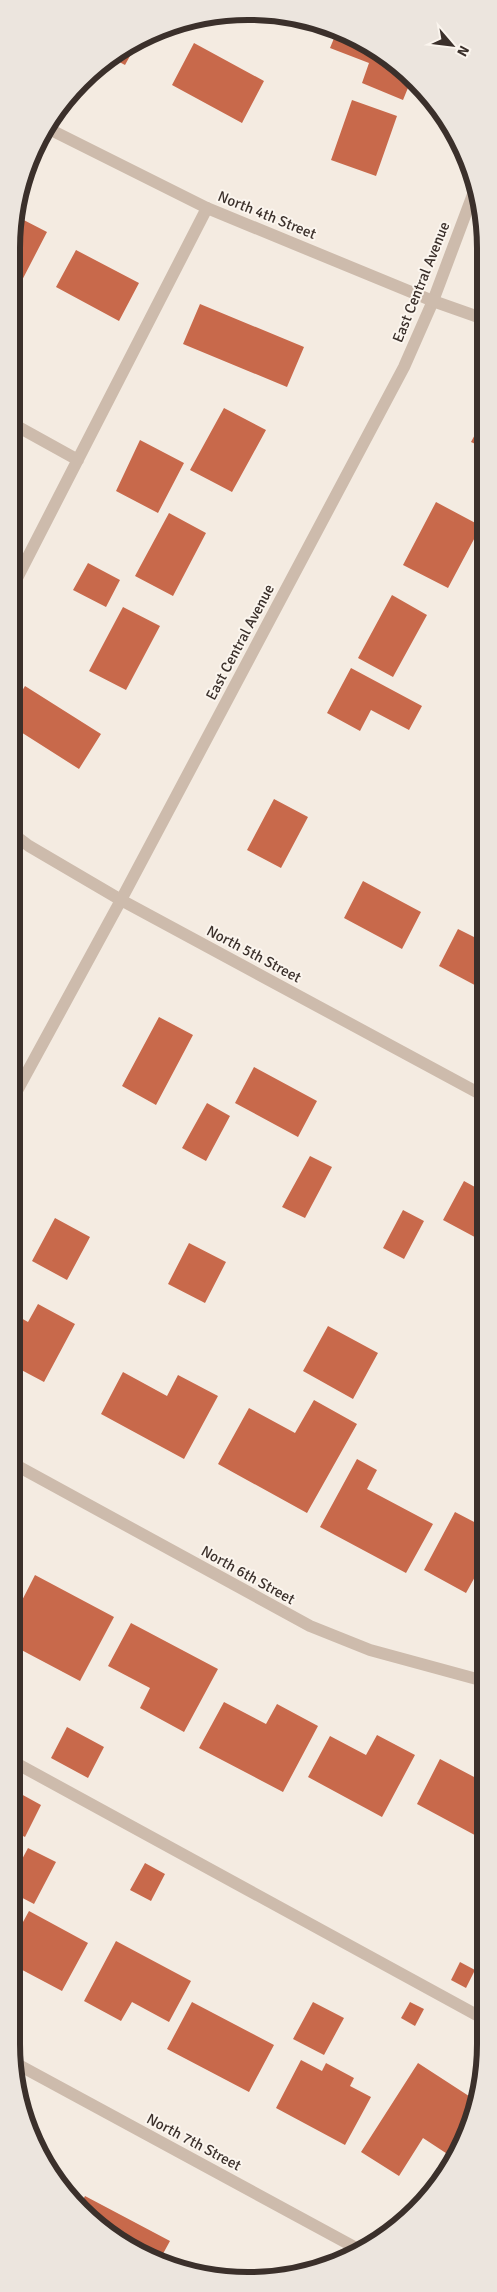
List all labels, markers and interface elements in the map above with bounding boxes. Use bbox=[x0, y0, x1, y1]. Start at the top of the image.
north arrow bbox=[427, 20, 477, 70]
text: N bbox=[453, 43, 473, 59]
street label: North 4th Street bbox=[215, 187, 319, 243]
street label: East Central Avenue bbox=[389, 219, 453, 345]
street label: East Central Avenue bbox=[202, 581, 278, 703]
street label: North 5th Street bbox=[204, 922, 304, 986]
street label: North 6th Street bbox=[198, 1542, 298, 1608]
street label: North 7th Street bbox=[144, 2110, 244, 2174]

